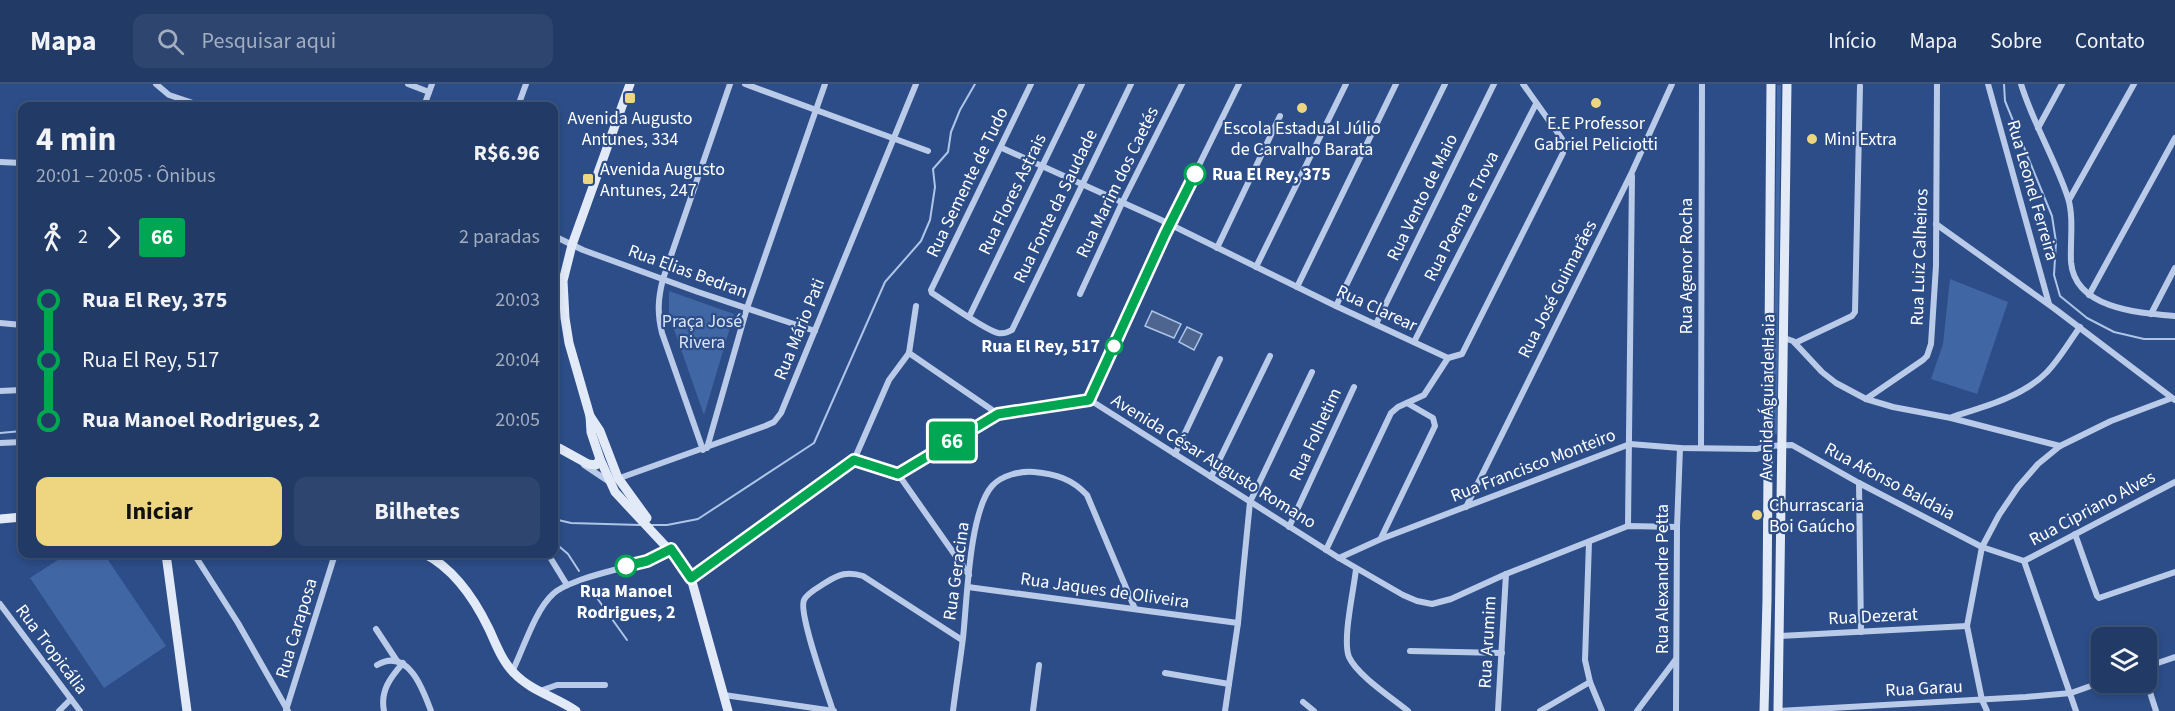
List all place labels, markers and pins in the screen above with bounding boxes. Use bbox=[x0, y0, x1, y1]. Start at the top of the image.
marker: Avenida Augusto Antunes, 334 bbox=[623, 91, 637, 105]
marker: E.E Professor Gabriel Peliciotti bbox=[1589, 96, 1603, 110]
marker: Escola Estadual Júlio de Carvalho Barata bbox=[1295, 101, 1309, 115]
place label: Avenida Augusto Antunes, 334 bbox=[568, 106, 692, 152]
place label: E.E Professor Gabriel Peliciotti bbox=[1534, 111, 1658, 157]
place label: Escola Estadual Júlio de Carvalho Barata bbox=[1223, 116, 1381, 162]
place label: Mini Extra bbox=[1824, 127, 1897, 152]
marker: Mini Extra bbox=[1805, 132, 1819, 146]
place label: Avenida Augusto Antunes, 247 bbox=[600, 157, 725, 203]
place label: Rua El Rey, 375 bbox=[1212, 162, 1331, 187]
marker: Rua El Rey, 375 bbox=[1184, 163, 1206, 185]
marker: Avenida Augusto Antunes, 247 bbox=[581, 172, 595, 186]
place label: Rua El Rey, 517 bbox=[981, 334, 1100, 359]
marker: Rua El Rey, 517 bbox=[1105, 337, 1123, 355]
place label: Churrascaria Boi Gaúcho bbox=[1769, 493, 1864, 539]
marker: Churrascaria Boi Gaúcho bbox=[1750, 508, 1764, 522]
marker: Rua Manoel Rodrigues, 2 bbox=[615, 555, 637, 577]
place label: Rua Manoel Rodrigues, 2 bbox=[577, 579, 675, 625]

